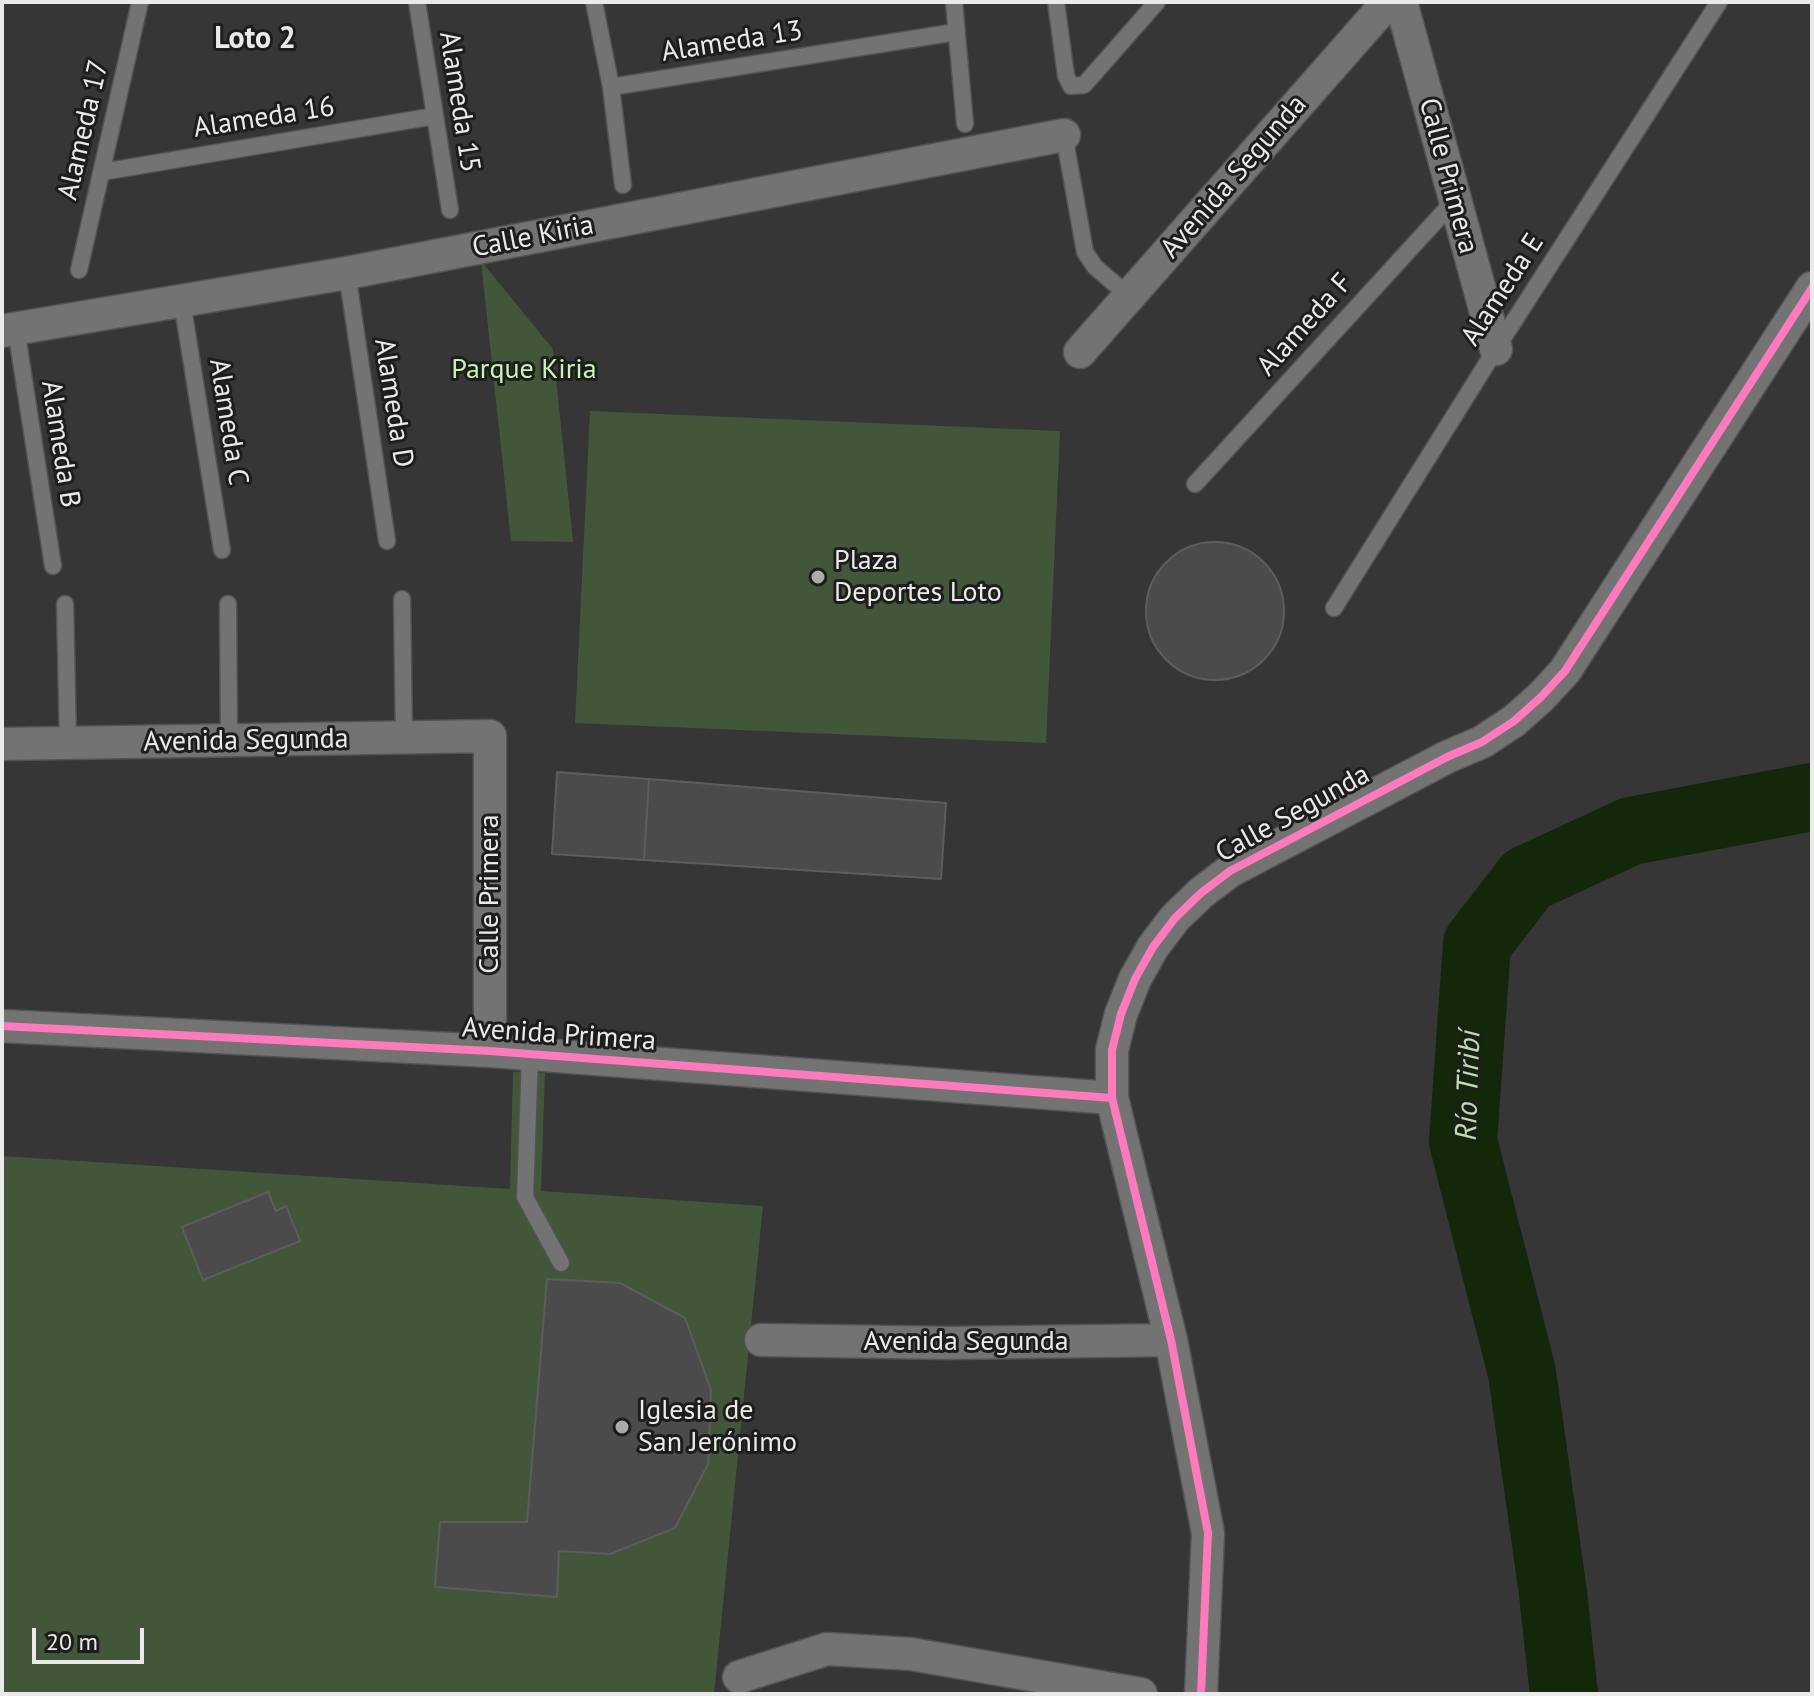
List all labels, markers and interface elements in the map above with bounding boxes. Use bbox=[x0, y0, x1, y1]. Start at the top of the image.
street label: Alameda 13 bbox=[659, 14, 805, 70]
district label: Loto 2 bbox=[214, 21, 296, 57]
street label: Alameda 15 bbox=[431, 29, 487, 175]
street label: Alameda 17 bbox=[52, 57, 116, 203]
street label: Avenida Segunda bbox=[1154, 89, 1314, 265]
street label: Alameda 16 bbox=[191, 90, 337, 146]
street label: Calle Primera bbox=[1411, 95, 1485, 257]
street label: Calle Kiria bbox=[469, 209, 597, 265]
street label: Alameda E bbox=[1454, 228, 1552, 352]
street label: Alameda F bbox=[1250, 267, 1360, 383]
street label: Alameda D bbox=[366, 336, 420, 470]
park label: Parque Kiria bbox=[451, 353, 597, 387]
street label: Alameda C bbox=[201, 356, 255, 488]
street label: Alameda B bbox=[33, 378, 87, 510]
place label: Plaza Deportes Loto bbox=[834, 544, 1002, 610]
marker: Plaza Deportes Loto bbox=[809, 568, 827, 586]
street label: Avenida Segunda bbox=[143, 722, 349, 760]
street label: Calle Segunda bbox=[1210, 758, 1376, 870]
street label: Calle Primera bbox=[473, 814, 507, 974]
street label: Avenida Primera bbox=[461, 1011, 657, 1059]
water label: Río Tiribí bbox=[1449, 1029, 1489, 1141]
street label: Avenida Segunda bbox=[863, 1325, 1069, 1359]
place label: Iglesia de San Jerónimo bbox=[638, 1394, 797, 1460]
marker: Iglesia de San Jerónimo bbox=[613, 1418, 631, 1436]
scale bar bbox=[36, 1612, 148, 1662]
text: 20 m bbox=[46, 1626, 98, 1657]

